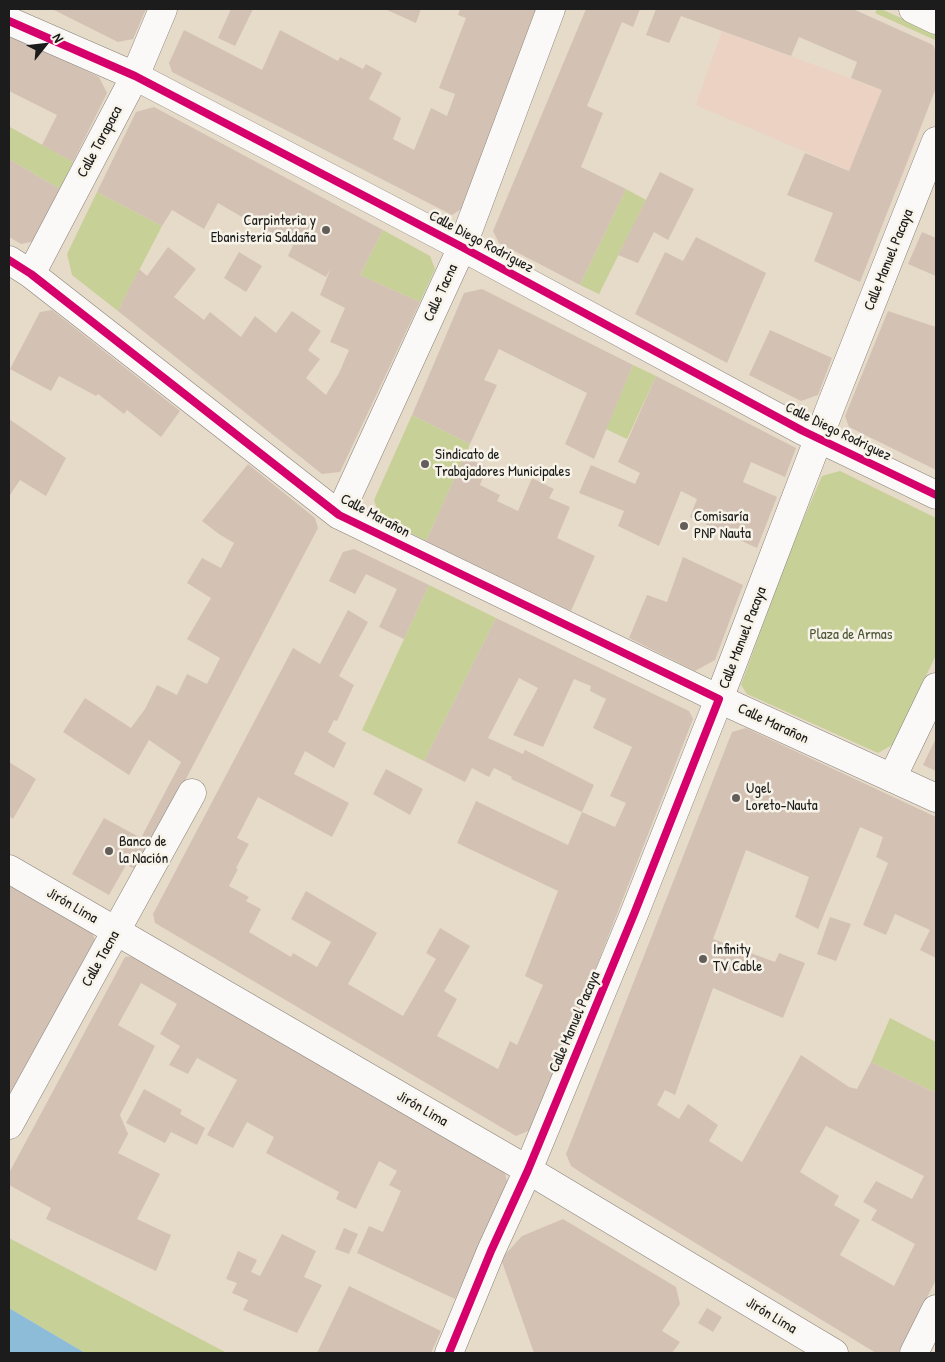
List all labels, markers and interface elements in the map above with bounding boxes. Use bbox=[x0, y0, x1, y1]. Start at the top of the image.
north arrow bbox=[20, 20, 70, 70]
text: N bbox=[48, 30, 69, 45]
street label: Calle Tarapaca bbox=[74, 103, 126, 181]
street label: Calle Diego Rodriguez bbox=[426, 207, 536, 277]
street label: Calle Manuel Pacaya bbox=[860, 207, 918, 313]
place label: Carpinteria y Ebanisteria Saldaña bbox=[211, 212, 316, 247]
marker: Carpinteria y Ebanisteria Saldaña bbox=[320, 224, 332, 236]
street label: Calle Tacna bbox=[420, 261, 462, 325]
street label: Calle Diego Rodriguez bbox=[782, 399, 894, 465]
place label: Sindicato de Trabajadores Municipales bbox=[435, 446, 570, 481]
marker: Sindicato de Trabajadores Municipales bbox=[419, 458, 431, 470]
street label: Calle Marañon bbox=[337, 490, 413, 542]
place label: Comisaría PNP Nauta bbox=[694, 508, 751, 543]
marker: Comisaría PNP Nauta bbox=[678, 520, 690, 532]
street label: Calle Manuel Pacaya bbox=[715, 584, 771, 692]
park label: Plaza de Armas bbox=[809, 626, 893, 644]
street label: Calle Marañon bbox=[735, 700, 811, 748]
place label: Ugel Loreto-Nauta bbox=[746, 780, 818, 815]
marker: Ugel Loreto-Nauta bbox=[730, 792, 742, 804]
place label: Banco de la Nación bbox=[119, 833, 168, 868]
marker: Banco de la Nación bbox=[103, 845, 115, 857]
street label: Jirón Lima bbox=[43, 884, 101, 928]
street label: Calle Tacna bbox=[78, 928, 124, 990]
place label: Infinity TV Cable bbox=[713, 941, 762, 976]
marker: Infinity TV Cable bbox=[697, 953, 709, 965]
street label: Calle Manuel Pacaya bbox=[546, 969, 604, 1075]
street label: Jirón Lima bbox=[393, 1087, 451, 1131]
street label: Jirón Lima bbox=[742, 1294, 800, 1338]

